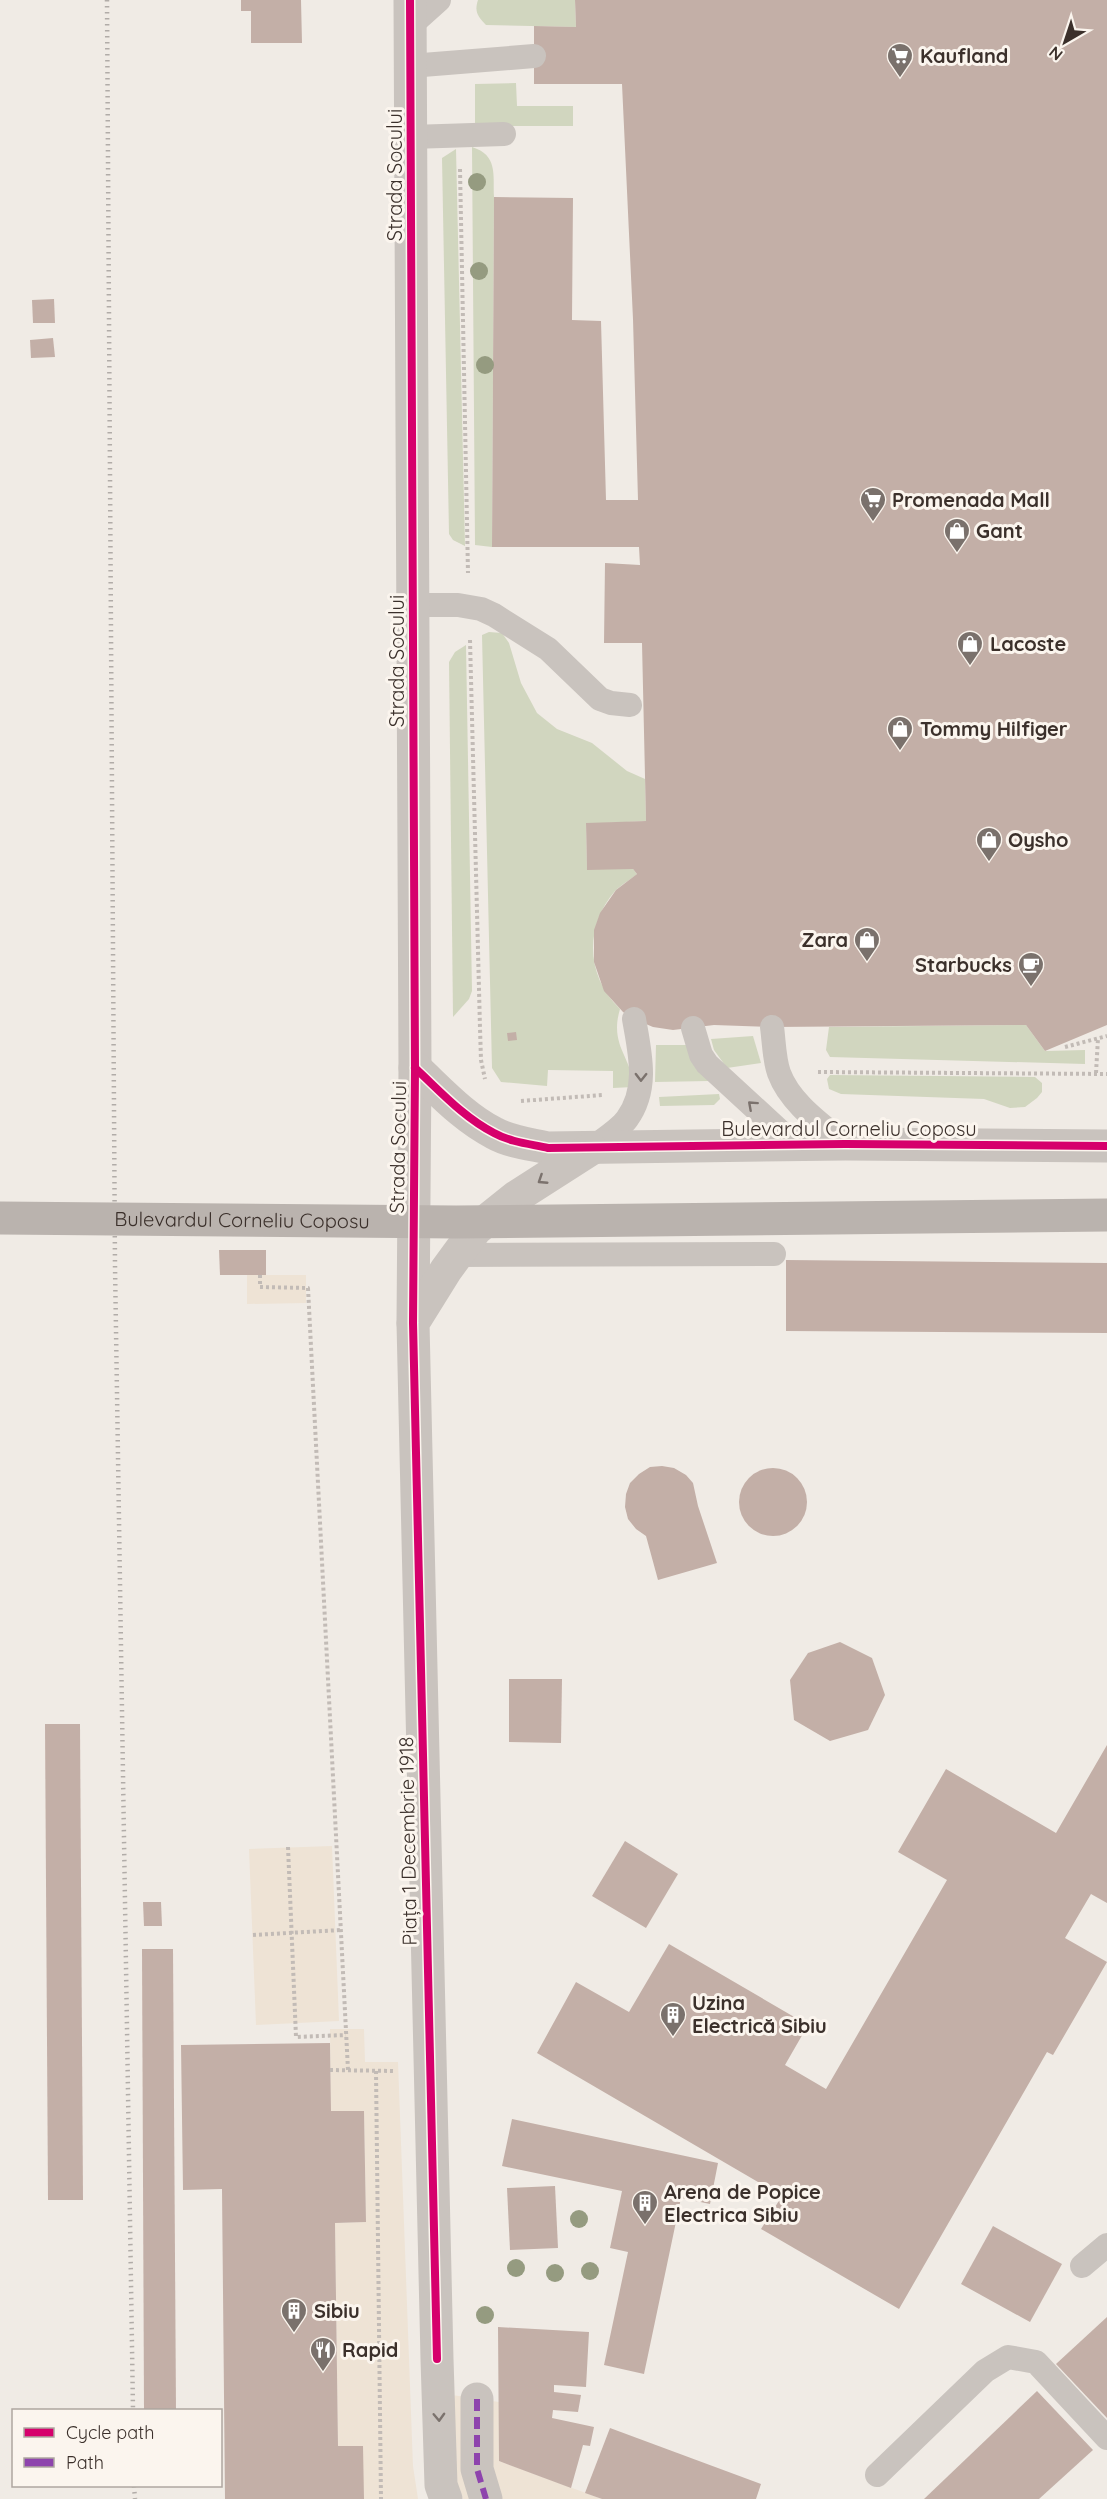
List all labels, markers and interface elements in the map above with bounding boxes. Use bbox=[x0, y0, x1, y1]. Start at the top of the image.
north arrow bbox=[1035, 12, 1095, 72]
supermarket icon: Kaufland bbox=[885, 41, 915, 79]
text: N bbox=[1045, 42, 1066, 65]
place label: Kaufland bbox=[920, 43, 1008, 68]
street label: Strada Socului bbox=[382, 109, 407, 241]
supermarket icon: Promenada Mall bbox=[858, 485, 888, 523]
place label: Promenada Mall bbox=[892, 487, 1050, 512]
shop icon: Gant bbox=[942, 516, 972, 554]
place label: Gant bbox=[976, 518, 1023, 543]
street label: Strada Socului bbox=[384, 595, 409, 727]
shop icon: Lacoste bbox=[955, 629, 985, 667]
place label: Lacoste bbox=[990, 631, 1066, 656]
shop icon: Tommy Hilfiger bbox=[885, 714, 915, 752]
place label: Tommy Hilfiger bbox=[920, 716, 1068, 741]
shop icon: Oysho bbox=[974, 825, 1004, 863]
place label: Oysho bbox=[1008, 827, 1069, 852]
shop icon: Zara bbox=[852, 925, 882, 963]
place label: Zara bbox=[801, 927, 848, 952]
cafe icon: Starbucks bbox=[1016, 950, 1046, 988]
place label: Starbucks bbox=[915, 952, 1012, 977]
one-way arrow bbox=[635, 1073, 647, 1082]
street label: Strada Socului bbox=[384, 1081, 411, 1213]
one-way arrow bbox=[748, 1101, 759, 1112]
street label: Bulevardul Corneliu Coposu bbox=[721, 1116, 977, 1141]
one-way arrow bbox=[537, 1173, 548, 1184]
street label: Bulevardul Corneliu Coposu bbox=[114, 1206, 370, 1233]
street label: Piața 1 Decembrie 1918 bbox=[393, 1736, 422, 1946]
place label: Uzina Electrică Sibiu bbox=[692, 1990, 827, 2038]
building icon: Uzina Electrică Sibiu bbox=[658, 2000, 688, 2038]
place label: Arena de Popice Electrica Sibiu bbox=[664, 2179, 821, 2227]
building icon: Arena de Popice Electrica Sibiu bbox=[630, 2188, 660, 2226]
building icon: Sibiu bbox=[279, 2296, 309, 2334]
place label: Sibiu bbox=[314, 2298, 360, 2323]
restaurant icon: Rapid bbox=[308, 2335, 338, 2373]
place label: Rapid bbox=[342, 2337, 398, 2362]
legend bbox=[12, 2409, 222, 2487]
one-way arrow bbox=[432, 2413, 445, 2422]
text: Cycle path bbox=[66, 2421, 154, 2444]
text: Path bbox=[66, 2451, 104, 2474]

